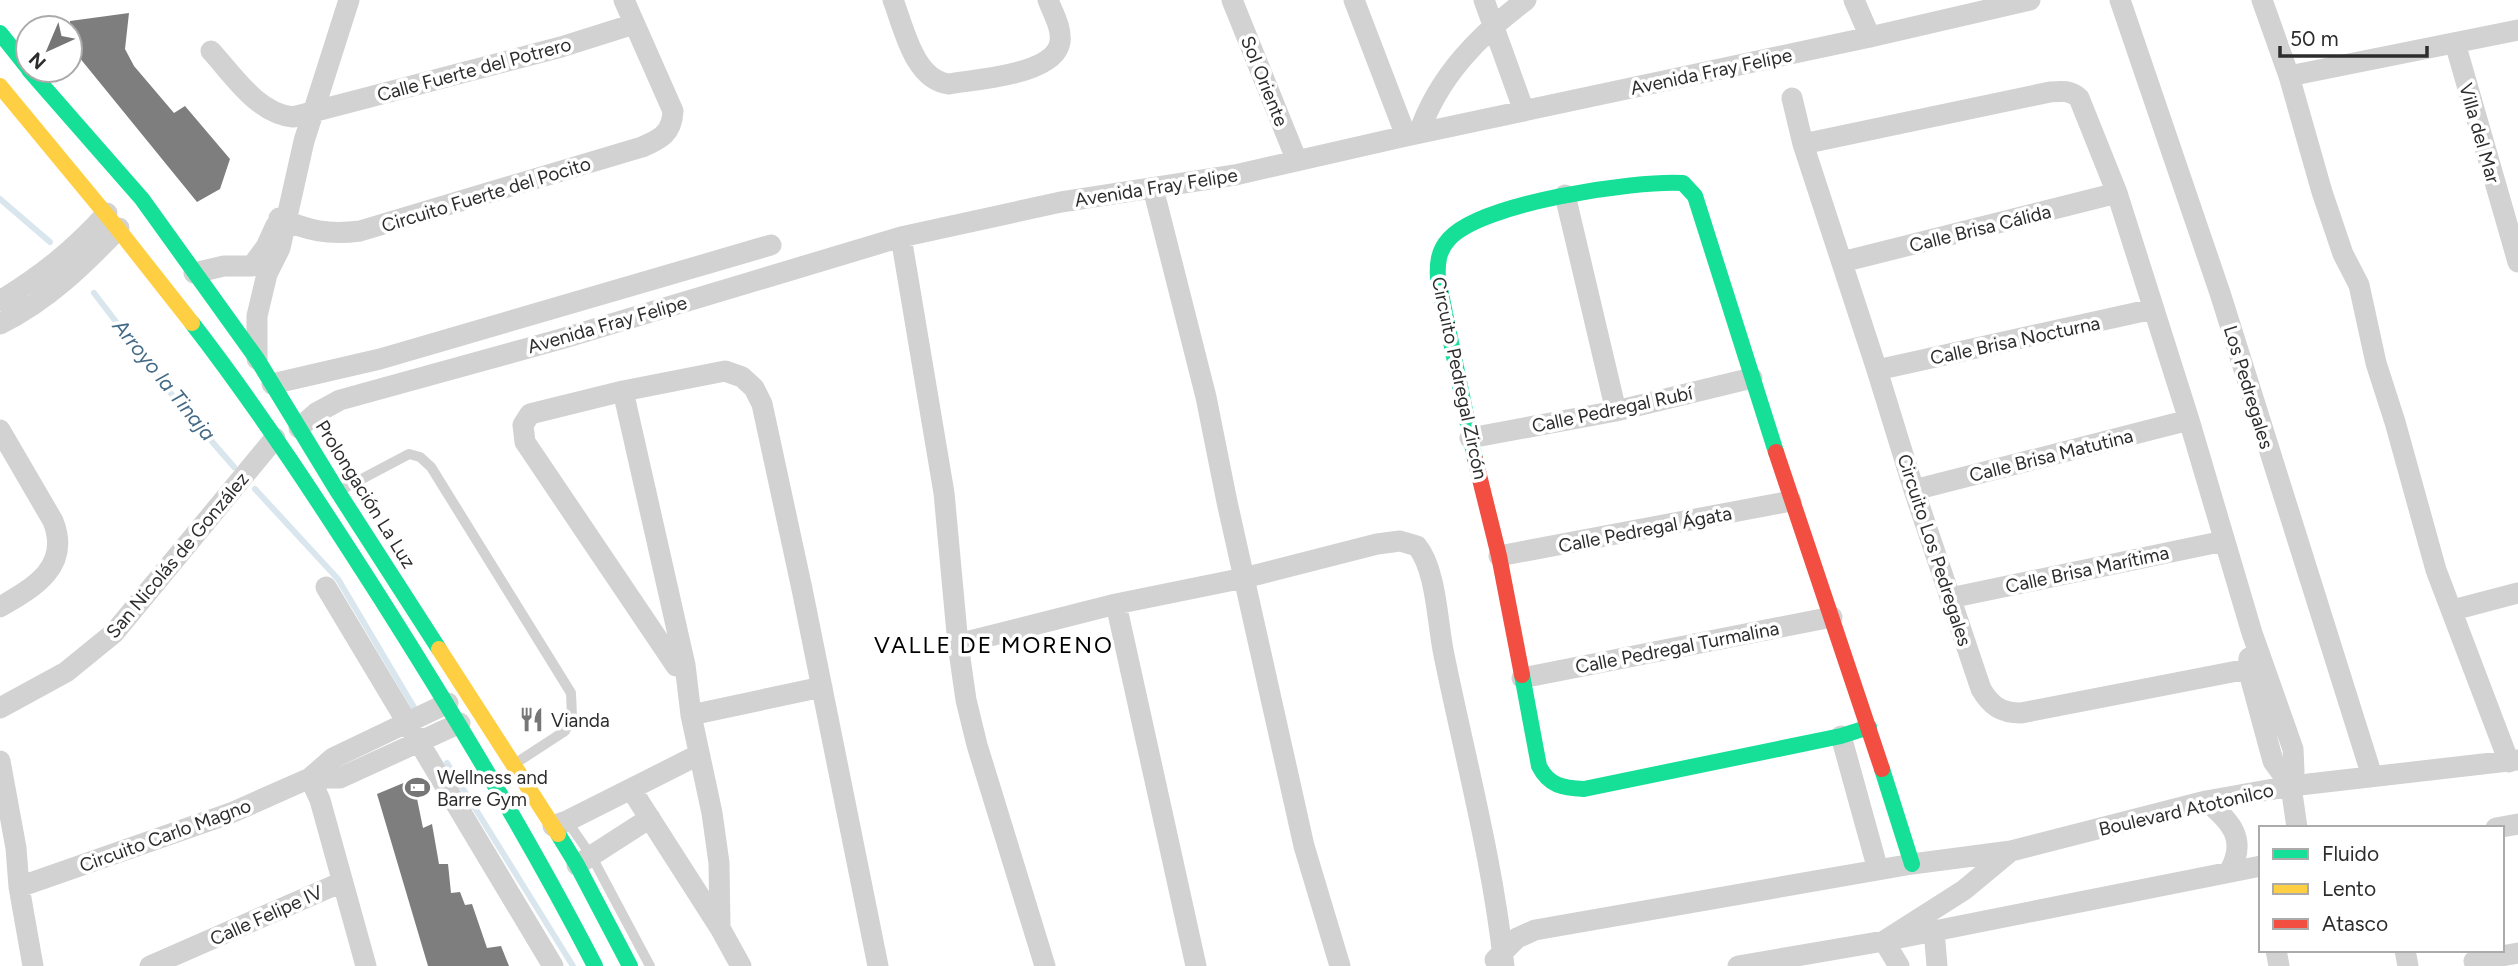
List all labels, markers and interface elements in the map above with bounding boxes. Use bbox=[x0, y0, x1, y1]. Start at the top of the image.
north arrow bbox=[14, 14, 84, 84]
scale bar bbox=[2280, 14, 2427, 58]
text: 50 m bbox=[2290, 26, 2339, 51]
street label: Calle Fuerte del Potrero bbox=[374, 32, 574, 106]
street label: Sol Oriente bbox=[1236, 33, 1293, 130]
street label: Avenida Fray Felipe bbox=[1628, 43, 1794, 100]
text: N bbox=[24, 47, 51, 74]
street label: Villa del Mar bbox=[2454, 81, 2505, 186]
street label: Circuito Fuerte del Pocito bbox=[379, 152, 593, 237]
street label: Avenida Fray Felipe bbox=[1073, 163, 1239, 212]
street label: Calle Brisa Cálida bbox=[1907, 200, 2053, 257]
street label: Circuito Pedregal Zircón bbox=[1427, 275, 1492, 481]
street label: Avenida Fray Felipe bbox=[525, 291, 689, 358]
street label: Calle Brisa Nocturna bbox=[1928, 311, 2102, 370]
water label: Arroyo la Tinaja bbox=[107, 313, 221, 445]
street label: Los Pedregales bbox=[2219, 323, 2278, 452]
street label: Calle Pedregal Rubí bbox=[1530, 381, 1696, 438]
street label: Prolongación La Luz bbox=[311, 416, 420, 572]
street label: Calle Brisa Matutina bbox=[1967, 424, 2135, 487]
street label: Circuito Los Pedregales bbox=[1893, 451, 1976, 649]
street label: San Nicolás de González bbox=[101, 468, 254, 643]
street label: Calle Pedregal Ágata bbox=[1556, 501, 1734, 558]
street label: Calle Brisa Marítima bbox=[2003, 541, 2171, 598]
street label: Calle Pedregal Turmalina bbox=[1573, 616, 1781, 679]
district label: VALLE DE MORENO bbox=[874, 631, 1114, 659]
restaurant icon: Vianda bbox=[517, 706, 545, 734]
place label: Vianda bbox=[551, 709, 610, 732]
place label: Wellness and Barre Gym bbox=[437, 766, 548, 811]
sports icon: Wellness and Barre Gym bbox=[403, 774, 431, 802]
street label: Boulevard Atotonilco bbox=[2096, 778, 2276, 841]
street label: Circuito Carlo Magno bbox=[76, 794, 254, 877]
legend bbox=[2259, 826, 2504, 952]
text: Fluido bbox=[2322, 841, 2379, 866]
text: Lento bbox=[2322, 876, 2376, 901]
street label: Calle Felipe IV bbox=[206, 880, 326, 950]
text: Atasco bbox=[2322, 911, 2388, 936]

